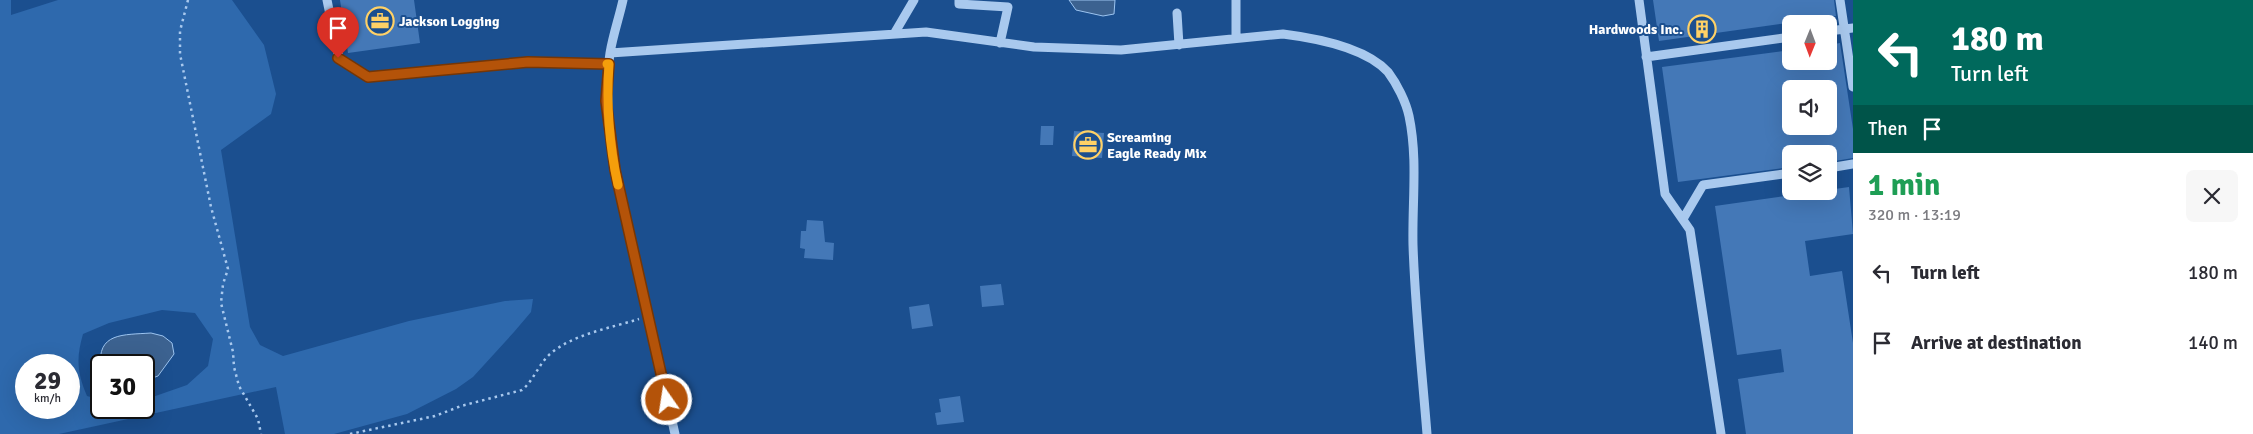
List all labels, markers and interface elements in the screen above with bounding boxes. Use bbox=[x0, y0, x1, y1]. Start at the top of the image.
office icon: Jackson Logging bbox=[365, 6, 395, 36]
pin bbox=[317, 7, 359, 58]
place label: Jackson Logging bbox=[399, 13, 500, 30]
icon: arrive bbox=[324, 14, 352, 42]
building icon: Hardwoods Inc. bbox=[1687, 14, 1717, 44]
north arrow bbox=[1782, 15, 1838, 70]
map controls bbox=[1782, 15, 1837, 200]
text: 180 m bbox=[1951, 17, 2044, 60]
icon: left bbox=[1868, 20, 1933, 85]
place label: Hardwoods Inc. bbox=[1589, 21, 1683, 38]
text: Turn left bbox=[1951, 60, 2029, 87]
button: sound bbox=[1782, 80, 1837, 135]
icon: arrive bbox=[1918, 115, 1946, 143]
text: Then bbox=[1868, 117, 1908, 141]
place label: Screaming Eagle Ready Mix bbox=[1107, 129, 1207, 162]
office icon: Screaming Eagle Ready Mix bbox=[1073, 130, 1103, 160]
button: layers bbox=[1782, 145, 1837, 200]
text: 1 min bbox=[1868, 167, 1940, 204]
button: close bbox=[2186, 170, 2238, 222]
text: 320 m · 13:19 bbox=[1868, 205, 1961, 225]
icon: left bbox=[1868, 259, 1896, 287]
text: Turn left bbox=[1911, 261, 1980, 285]
text: 180 m bbox=[2188, 261, 2238, 285]
icon: arrive bbox=[1868, 329, 1896, 357]
text: Arrive at destination bbox=[1911, 331, 2082, 355]
text: 140 m bbox=[2188, 331, 2238, 355]
speed limit sign: 30 bbox=[90, 354, 155, 419]
text: 29 bbox=[34, 365, 61, 396]
position arrow bbox=[640, 373, 692, 425]
text: km/h bbox=[34, 391, 61, 406]

